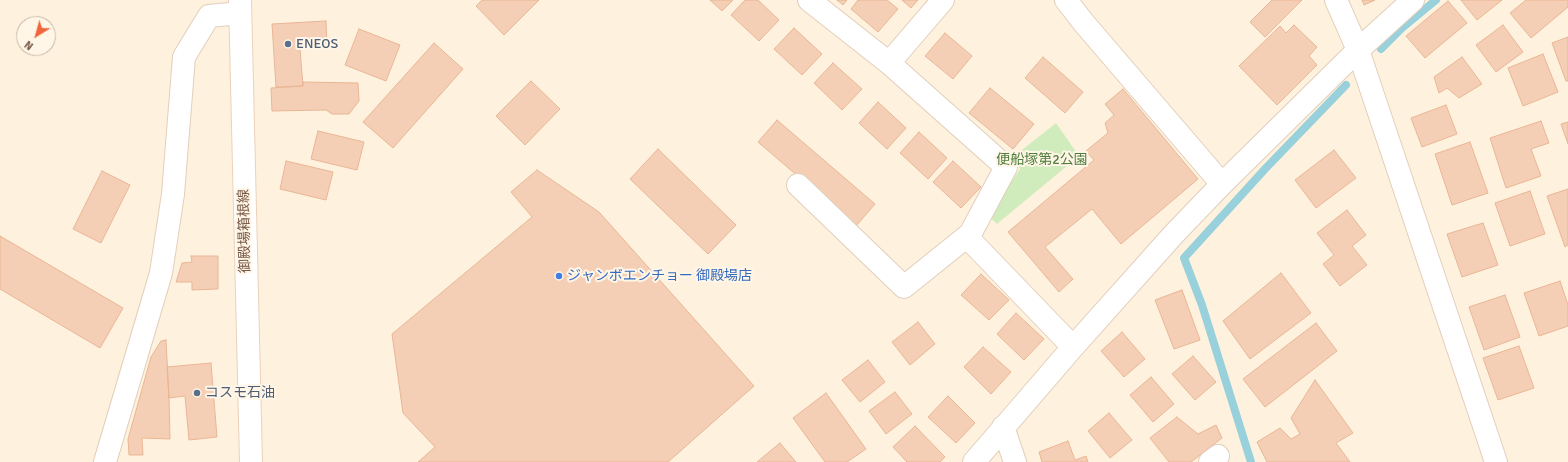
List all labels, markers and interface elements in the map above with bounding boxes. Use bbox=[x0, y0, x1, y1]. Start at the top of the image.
north arrow bbox=[16, 16, 56, 56]
place label: ENEOS bbox=[296, 36, 338, 52]
text: N bbox=[22, 38, 36, 53]
marker: ENEOS bbox=[283, 39, 293, 49]
park label: 便船塚第2公園 bbox=[996, 152, 1088, 168]
street label: 御殿場箱根線 bbox=[236, 189, 254, 273]
place label: ジャンボエンチョー 御殿場店 bbox=[567, 268, 752, 284]
marker: ジャンボエンチョー 御殿場店 bbox=[554, 271, 564, 281]
place label: コスモ石油 bbox=[205, 385, 275, 401]
marker: コスモ石油 bbox=[192, 388, 202, 398]

